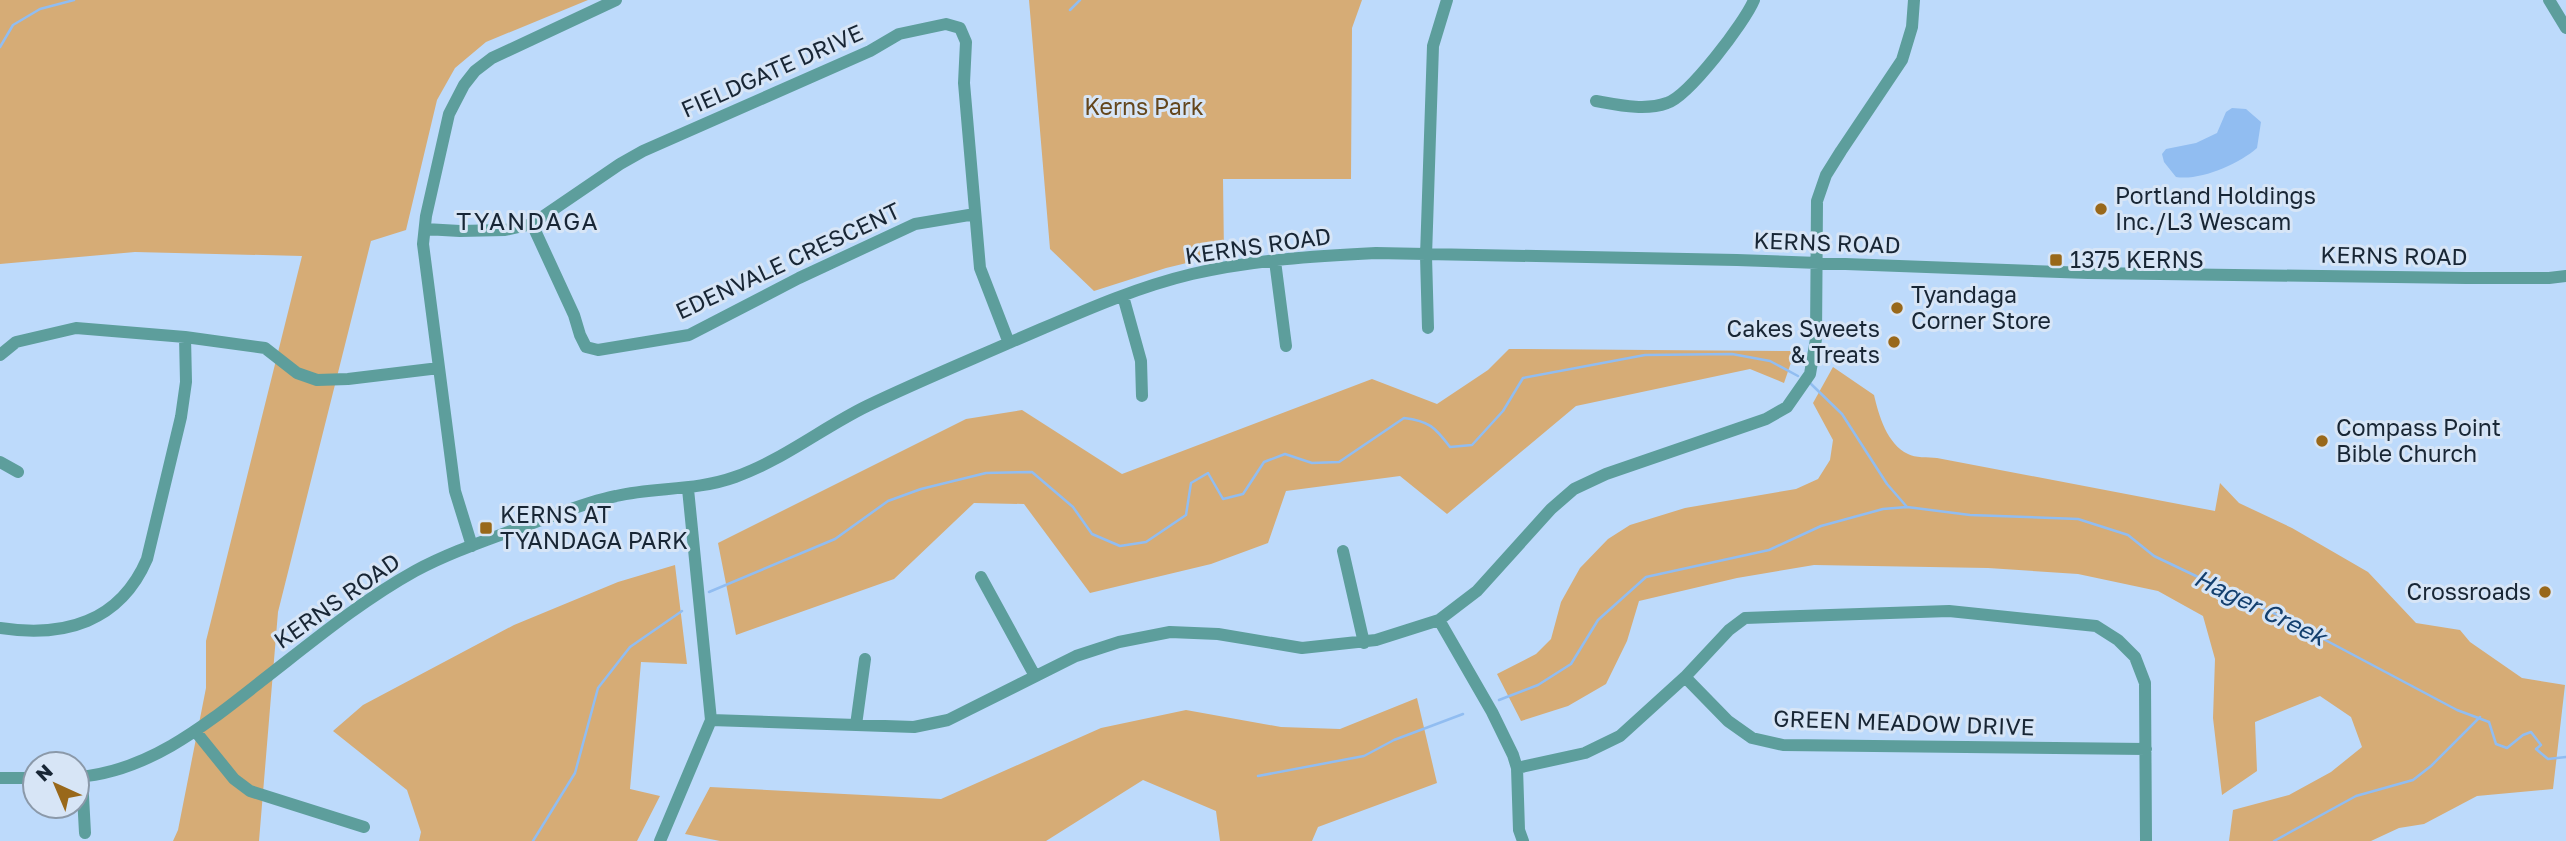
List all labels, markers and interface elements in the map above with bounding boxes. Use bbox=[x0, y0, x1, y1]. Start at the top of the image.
street label: FIELDGATE DRIVE bbox=[676, 17, 867, 123]
park label: Kerns Park bbox=[1084, 92, 1204, 120]
place label: Portland Holdings Inc./L3 Wescam bbox=[2115, 181, 2316, 235]
street label: EDENVALE CRESCENT bbox=[671, 196, 904, 324]
marker: Portland Holdings Inc./L3 Wescam bbox=[2093, 201, 2109, 217]
district label: TYANDAGA bbox=[456, 206, 600, 235]
street label: KERNS ROAD bbox=[1183, 221, 1333, 269]
street label: KERNS ROAD bbox=[1753, 225, 1901, 259]
street label: KERNS ROAD bbox=[2320, 240, 2468, 270]
place label: 1375 KERNS bbox=[2070, 245, 2204, 273]
marker: 1375 KERNS bbox=[2048, 252, 2064, 268]
place label: Tyandaga Corner Store bbox=[1911, 280, 2051, 334]
marker: Tyandaga Corner Store bbox=[1889, 300, 1905, 316]
place label: Cakes Sweets & Treats bbox=[1727, 314, 1880, 368]
marker: Cakes Sweets & Treats bbox=[1886, 334, 1902, 350]
place label: Compass Point Bible Church bbox=[2336, 413, 2501, 467]
marker: Compass Point Bible Church bbox=[2314, 433, 2330, 449]
place label: KERNS AT TYANDAGA PARK bbox=[500, 500, 688, 554]
marker: KERNS AT TYANDAGA PARK bbox=[478, 520, 494, 536]
street label: KERNS ROAD bbox=[268, 546, 405, 654]
water label: Hager Creek bbox=[2190, 562, 2333, 653]
place label: Crossroads bbox=[2407, 577, 2531, 605]
marker: Crossroads bbox=[2537, 584, 2553, 600]
street label: GREEN MEADOW DRIVE bbox=[1773, 703, 2035, 741]
north arrow bbox=[21, 750, 91, 820]
text: N bbox=[31, 759, 57, 786]

